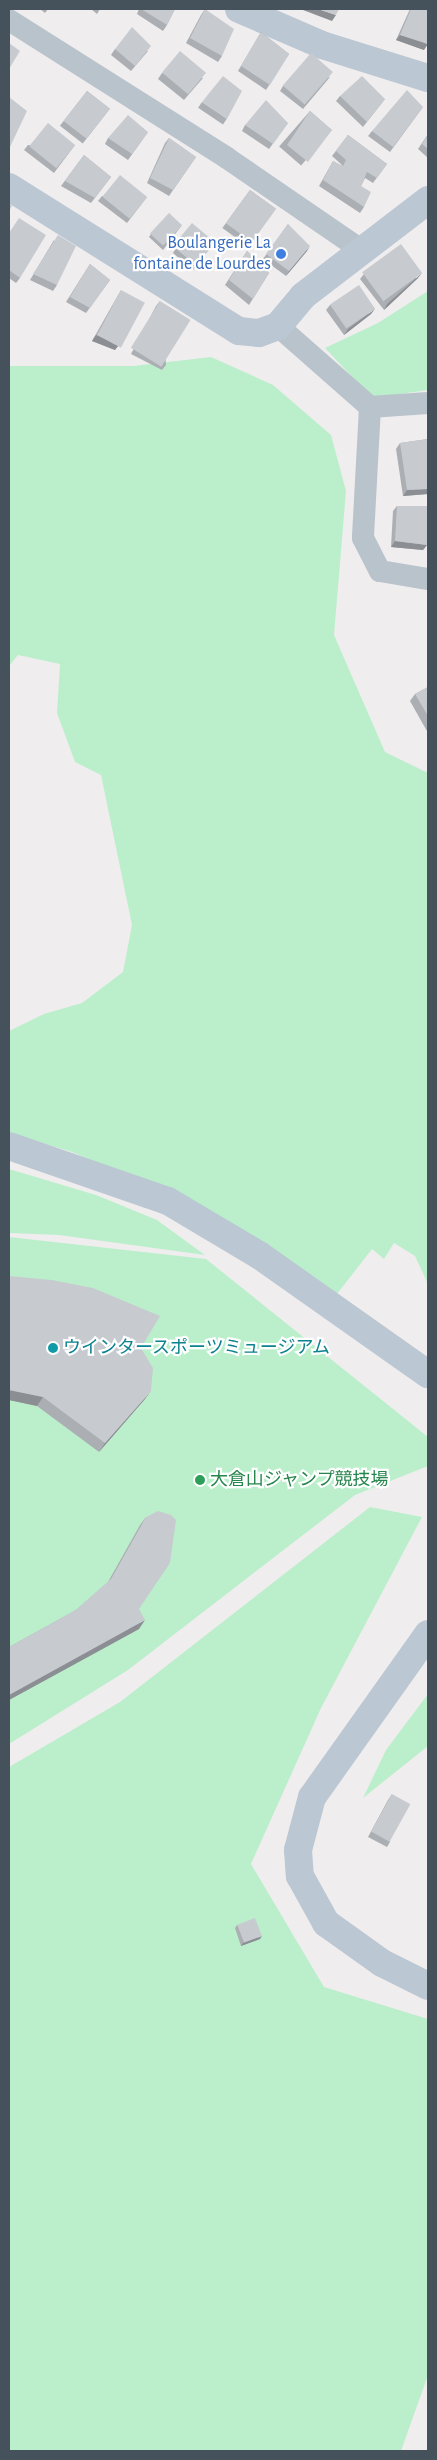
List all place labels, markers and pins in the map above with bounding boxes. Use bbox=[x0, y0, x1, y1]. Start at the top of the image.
place label: Boulangerie La fontaine de Lourdes bbox=[133, 233, 271, 276]
marker: Boulangerie La fontaine de Lourdes bbox=[275, 248, 287, 260]
place label: ウインタースポーツミュージアム bbox=[63, 1337, 333, 1359]
marker: ウインタースポーツミュージアム bbox=[47, 1342, 59, 1354]
place label: 大倉山ジャンプ競技場 bbox=[210, 1469, 390, 1491]
marker: 大倉山ジャンプ競技場 bbox=[194, 1474, 206, 1486]

